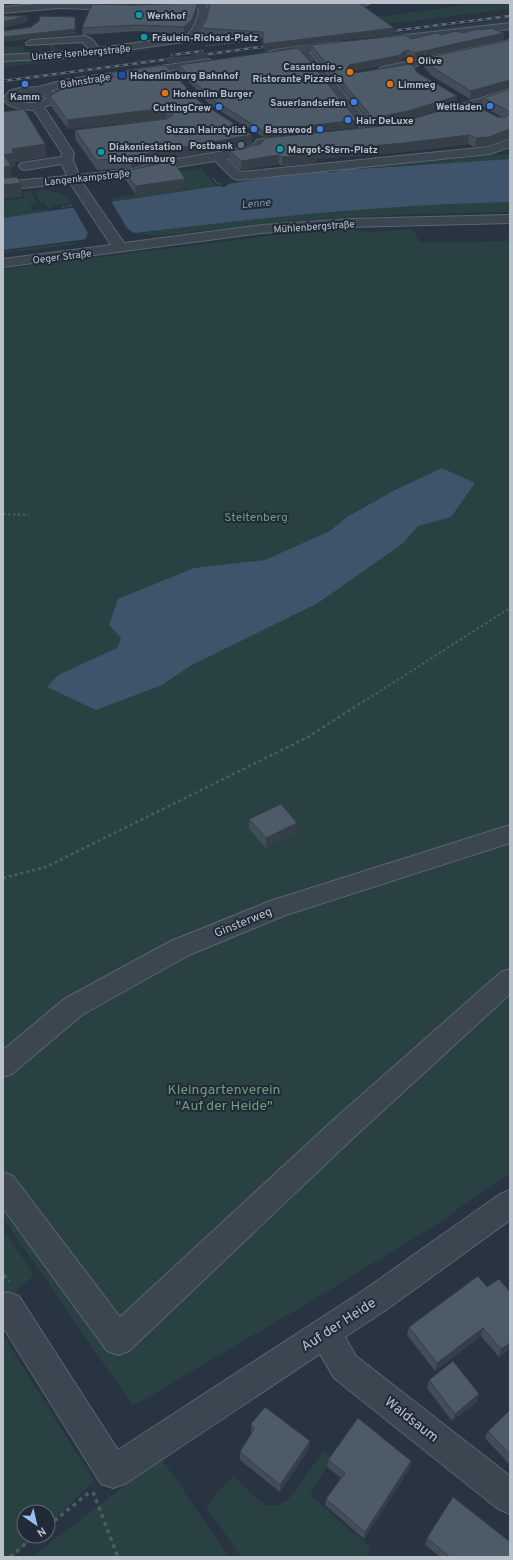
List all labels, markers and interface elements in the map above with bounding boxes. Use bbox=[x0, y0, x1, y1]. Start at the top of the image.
marker: Werkhof bbox=[134, 10, 144, 20]
place label: Werkhof bbox=[147, 10, 186, 23]
marker: Fräulein-Richard-Platz bbox=[139, 32, 149, 42]
place label: Fräulein-Richard-Platz bbox=[152, 32, 258, 45]
street label: Untere Isenbergstraße bbox=[31, 43, 131, 64]
marker: Olive bbox=[405, 55, 415, 65]
place label: Olive bbox=[418, 55, 442, 68]
place label: Casantonio - Ristorante Pizzeria bbox=[253, 61, 342, 86]
marker: Casantonio - Ristorante Pizzeria bbox=[345, 67, 355, 77]
marker: Hohenlimburg Bahnhof bbox=[117, 70, 127, 80]
place label: Hohenlimburg Bahnhof bbox=[130, 70, 239, 83]
street label: Bahnstraße bbox=[59, 71, 111, 92]
marker: Kamm bbox=[20, 79, 30, 89]
marker: Limmeg bbox=[385, 79, 395, 89]
place label: Limmeg bbox=[398, 79, 436, 92]
marker: Hohenlim Burger bbox=[160, 88, 170, 98]
place label: Hohenlim Burger bbox=[173, 88, 253, 101]
place label: Kamm bbox=[10, 91, 40, 104]
place label: Sauerlandseifen bbox=[270, 97, 346, 110]
marker: Sauerlandseifen bbox=[349, 97, 359, 107]
place label: Weltladen bbox=[436, 101, 482, 114]
marker: Weltladen bbox=[485, 101, 495, 111]
place label: CuttingCrew bbox=[153, 102, 212, 115]
marker: CuttingCrew bbox=[214, 102, 224, 112]
marker: Hair DeLuxe bbox=[343, 115, 353, 125]
place label: Hair DeLuxe bbox=[356, 115, 414, 128]
place label: Suzan Hairstylist bbox=[166, 124, 246, 137]
marker: Suzan Hairstylist bbox=[249, 124, 259, 134]
place label: Basswood bbox=[265, 124, 312, 137]
marker: Basswood bbox=[315, 124, 325, 134]
place label: Postbank bbox=[190, 140, 233, 153]
marker: Postbank bbox=[236, 140, 246, 150]
place label: Diakoniestation Hohenlimburg bbox=[109, 141, 182, 166]
marker: Margot-Stern-Platz bbox=[275, 144, 285, 154]
place label: Margot-Stern-Platz bbox=[288, 144, 378, 157]
marker: Diakoniestation Hohenlimburg bbox=[96, 147, 106, 157]
street label: Langenkampstraße bbox=[44, 168, 131, 189]
water label: Lenne bbox=[241, 196, 272, 212]
street label: Mühlenbergstraße bbox=[273, 218, 355, 237]
street label: Oeger Straße bbox=[32, 247, 92, 268]
park label: Steltenberg bbox=[224, 510, 288, 526]
street label: Ginsterweg bbox=[212, 904, 275, 942]
park label: Kleingartenverein "Auf der Heide" bbox=[168, 1082, 280, 1115]
street label: Auf der Heide bbox=[298, 1295, 379, 1356]
street label: Waldsaum bbox=[381, 1394, 442, 1447]
north arrow bbox=[16, 1504, 56, 1544]
text: N bbox=[34, 1523, 48, 1539]

